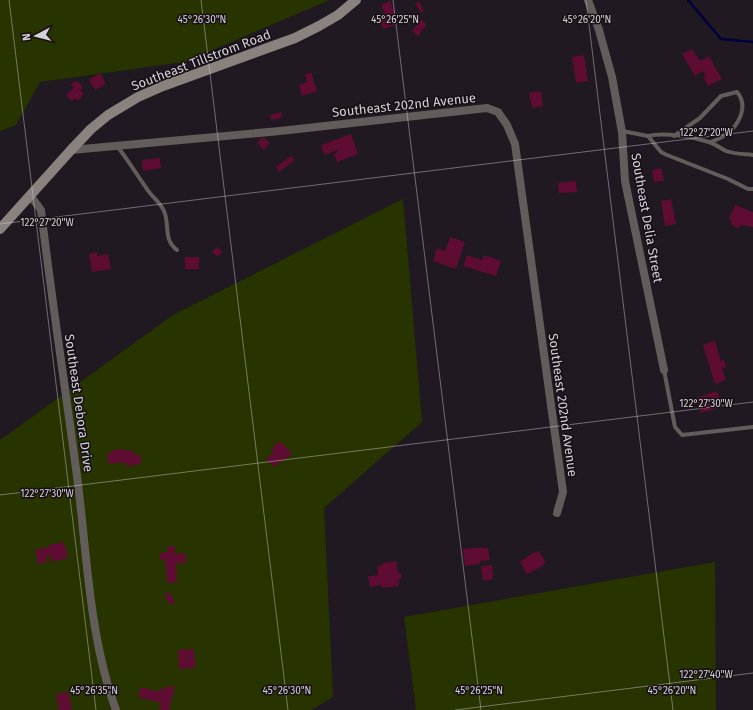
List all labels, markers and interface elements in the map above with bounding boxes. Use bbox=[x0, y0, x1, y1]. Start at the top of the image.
text: 45°26'30"N bbox=[178, 14, 226, 26]
text: 45°26'25"N bbox=[371, 14, 419, 26]
text: 45°26'20"N bbox=[563, 14, 611, 26]
north arrow bbox=[16, 16, 56, 56]
street label: Southeast Tillstrom Road bbox=[129, 26, 273, 94]
text: N bbox=[20, 33, 33, 42]
street label: Southeast 202nd Avenue bbox=[331, 90, 477, 120]
text: 122°27'20"W bbox=[679, 127, 734, 139]
street label: Southeast Delia Street bbox=[628, 152, 666, 284]
text: 122°27'20"W bbox=[20, 217, 75, 229]
street label: Southeast 202nd Avenue bbox=[546, 332, 580, 478]
street label: Southeast Debora Drive bbox=[62, 333, 96, 473]
text: 122°27'30"W bbox=[679, 398, 734, 410]
text: 122°27'30"W bbox=[20, 488, 75, 500]
text: 122°27'40"W bbox=[679, 669, 734, 681]
text: 45°26'35"N bbox=[70, 685, 118, 697]
text: 45°26'30"N bbox=[263, 685, 311, 697]
text: 45°26'25"N bbox=[455, 685, 503, 697]
text: 45°26'20"N bbox=[648, 685, 696, 697]

